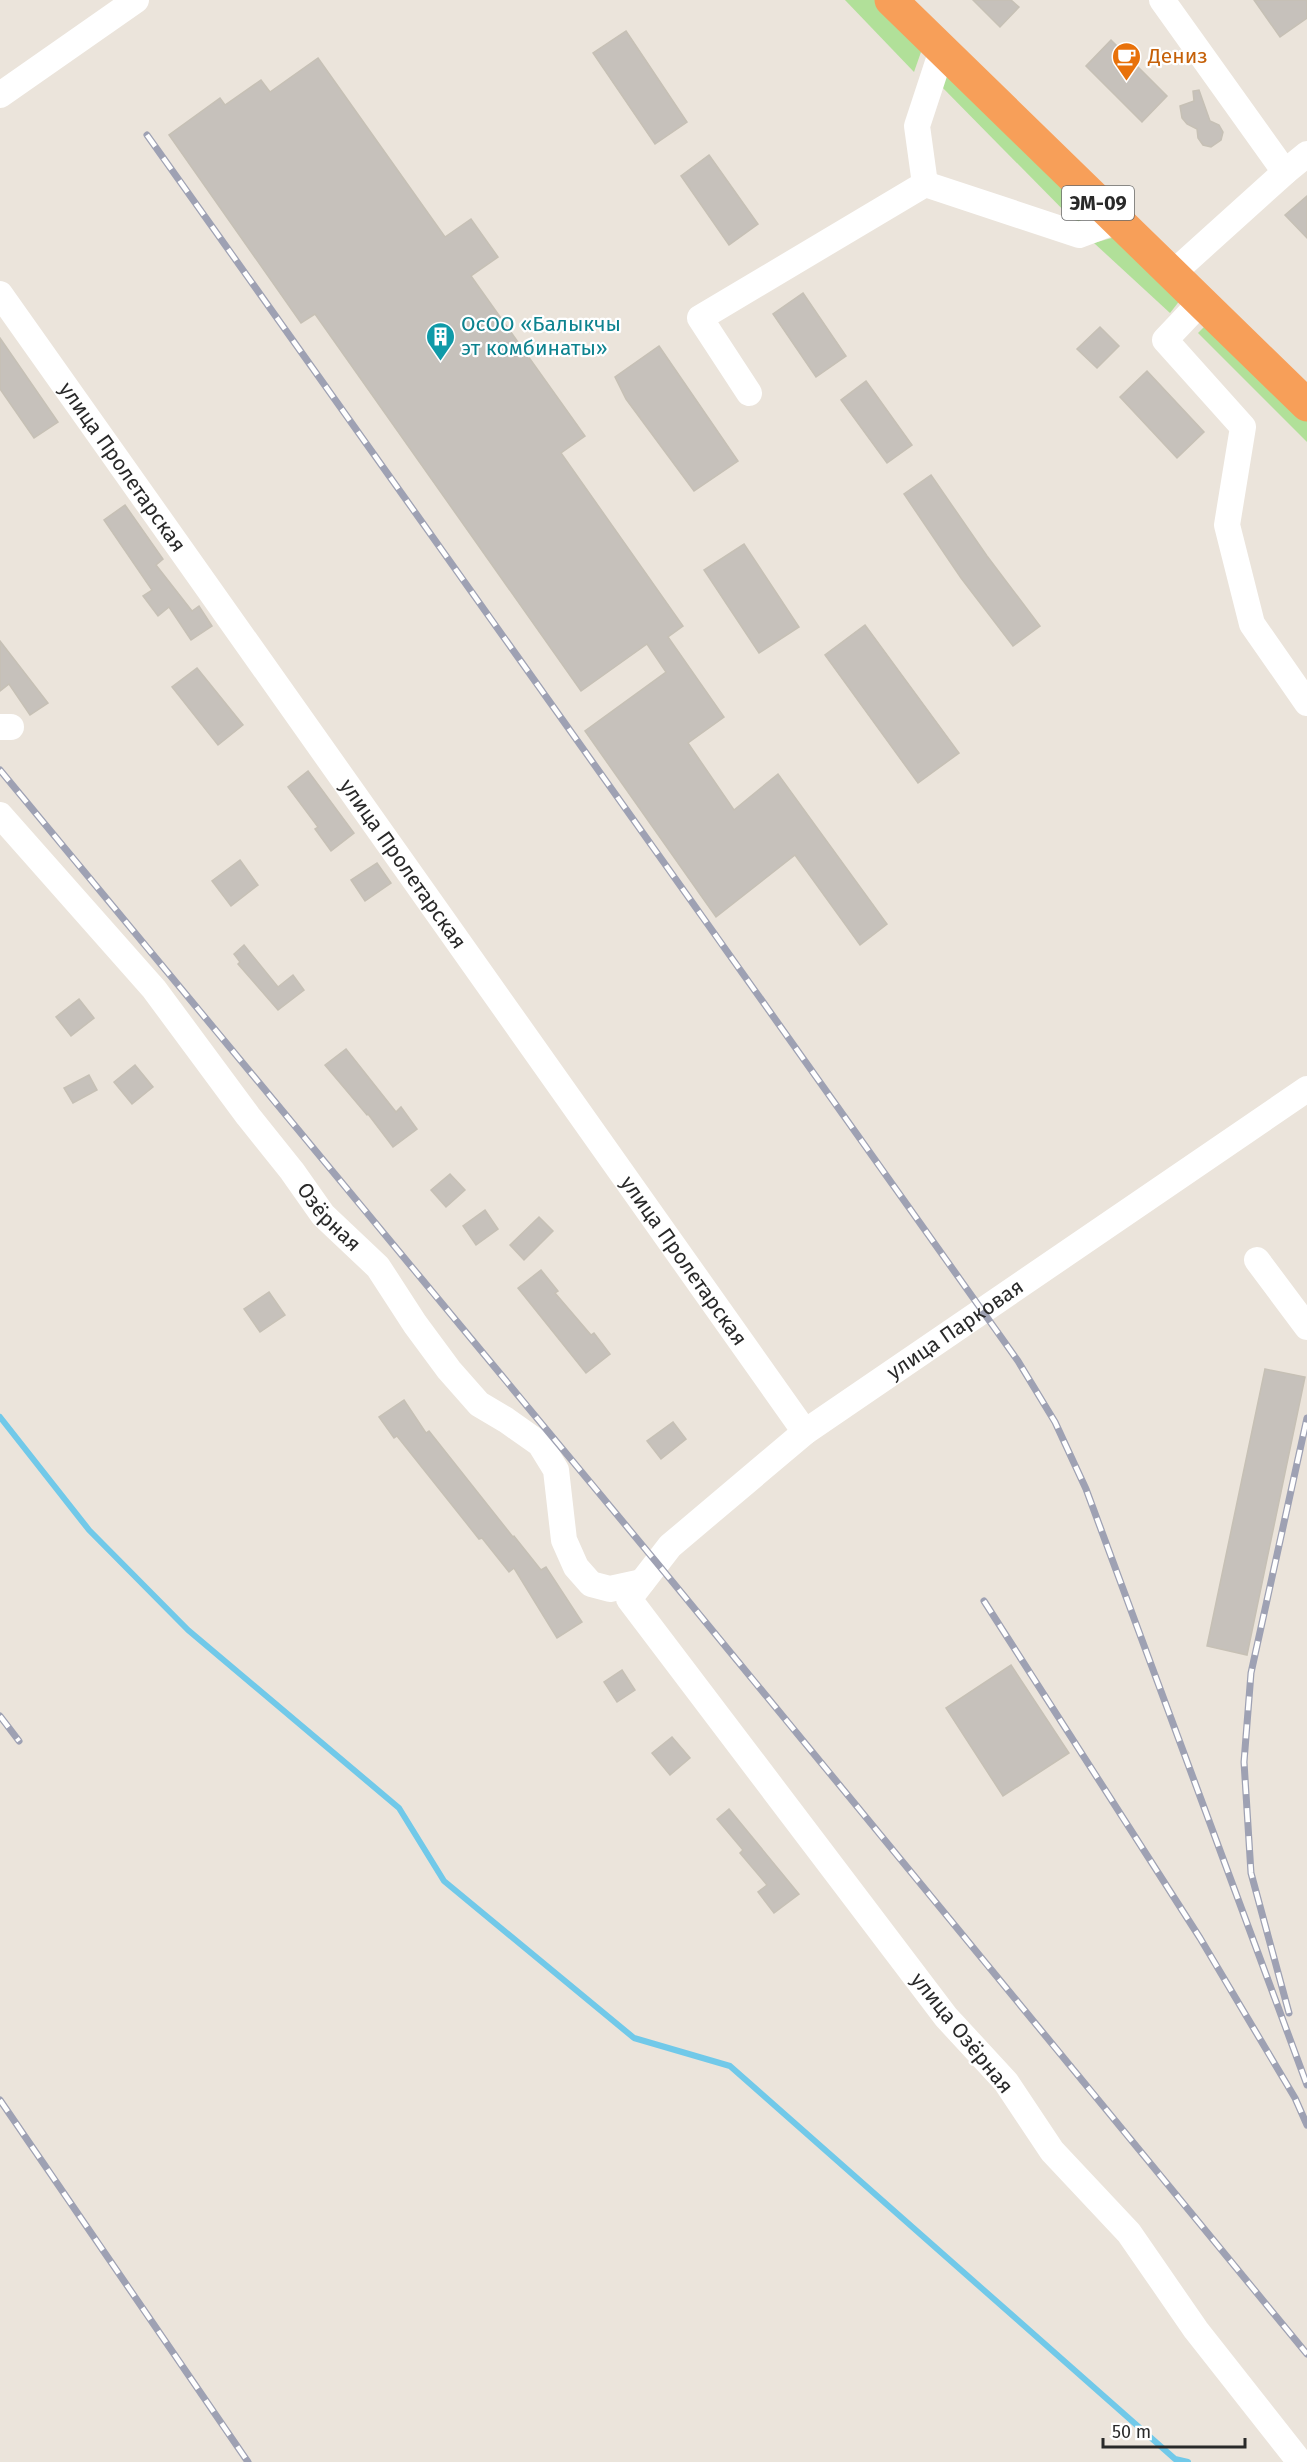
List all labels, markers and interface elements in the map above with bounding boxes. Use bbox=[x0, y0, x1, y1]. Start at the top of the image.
cafe icon: Дениз bbox=[1111, 40, 1143, 82]
place label: Дениз bbox=[1147, 43, 1208, 69]
road number: ЭМ-09 bbox=[1062, 186, 1134, 220]
place label: ОсОО «Балыкчы эт комбинаты» bbox=[461, 311, 621, 361]
building icon: ОсОО «Балыкчы эт комбинаты» bbox=[424, 320, 456, 362]
street label: улица Пролетарская bbox=[53, 377, 191, 557]
street label: улица Пролетарская bbox=[334, 774, 472, 954]
street label: улица Пролетарская bbox=[615, 1171, 753, 1351]
street label: Озёрная bbox=[291, 1178, 366, 1257]
street label: улица Парковая bbox=[882, 1274, 1029, 1385]
street label: улица Озёрная bbox=[905, 1967, 1019, 2099]
scale bar bbox=[1103, 2411, 1246, 2449]
text: 50 m bbox=[1112, 2421, 1151, 2443]

